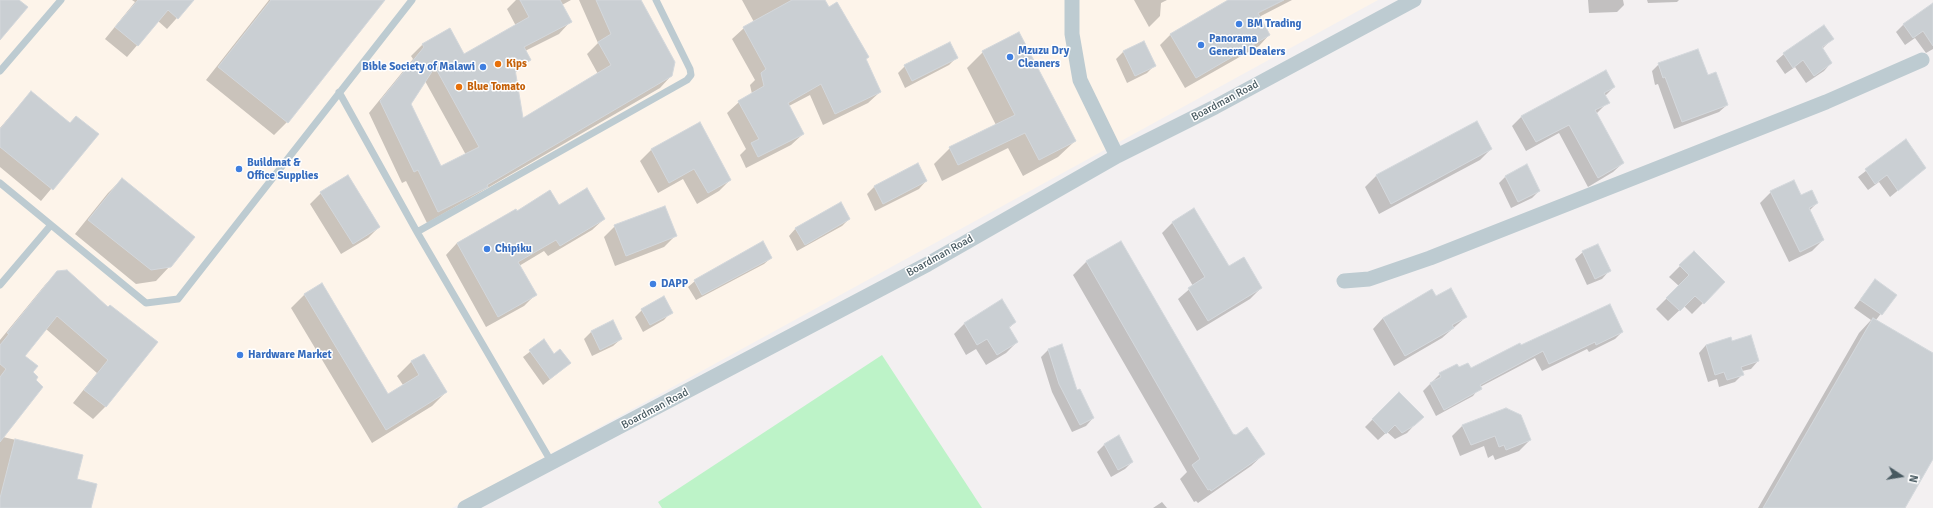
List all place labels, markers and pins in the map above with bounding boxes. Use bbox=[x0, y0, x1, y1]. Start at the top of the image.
place label: BM Trading bbox=[1247, 17, 1301, 31]
marker: BM Trading bbox=[1234, 19, 1244, 29]
place label: Panorama General Dealers bbox=[1209, 32, 1285, 58]
marker: Panorama General Dealers bbox=[1196, 40, 1206, 50]
place label: Mzuzu Dry Cleaners bbox=[1018, 44, 1069, 70]
marker: Mzuzu Dry Cleaners bbox=[1005, 52, 1015, 62]
place label: Kips bbox=[506, 57, 527, 71]
marker: Kips bbox=[493, 59, 503, 69]
place label: Bible Society of Malawi bbox=[362, 60, 475, 74]
marker: Bible Society of Malawi bbox=[478, 62, 488, 72]
place label: Blue Tomato bbox=[467, 80, 526, 94]
marker: Blue Tomato bbox=[454, 82, 464, 92]
place label: Buildmat & Office Supplies bbox=[247, 156, 318, 182]
marker: Buildmat & Office Supplies bbox=[234, 164, 244, 174]
place label: Chipiku bbox=[495, 242, 532, 256]
marker: Chipiku bbox=[482, 244, 492, 254]
place label: DAPP bbox=[661, 277, 688, 291]
marker: DAPP bbox=[648, 279, 658, 289]
place label: Hardware Market bbox=[248, 348, 332, 362]
marker: Hardware Market bbox=[235, 350, 245, 360]

